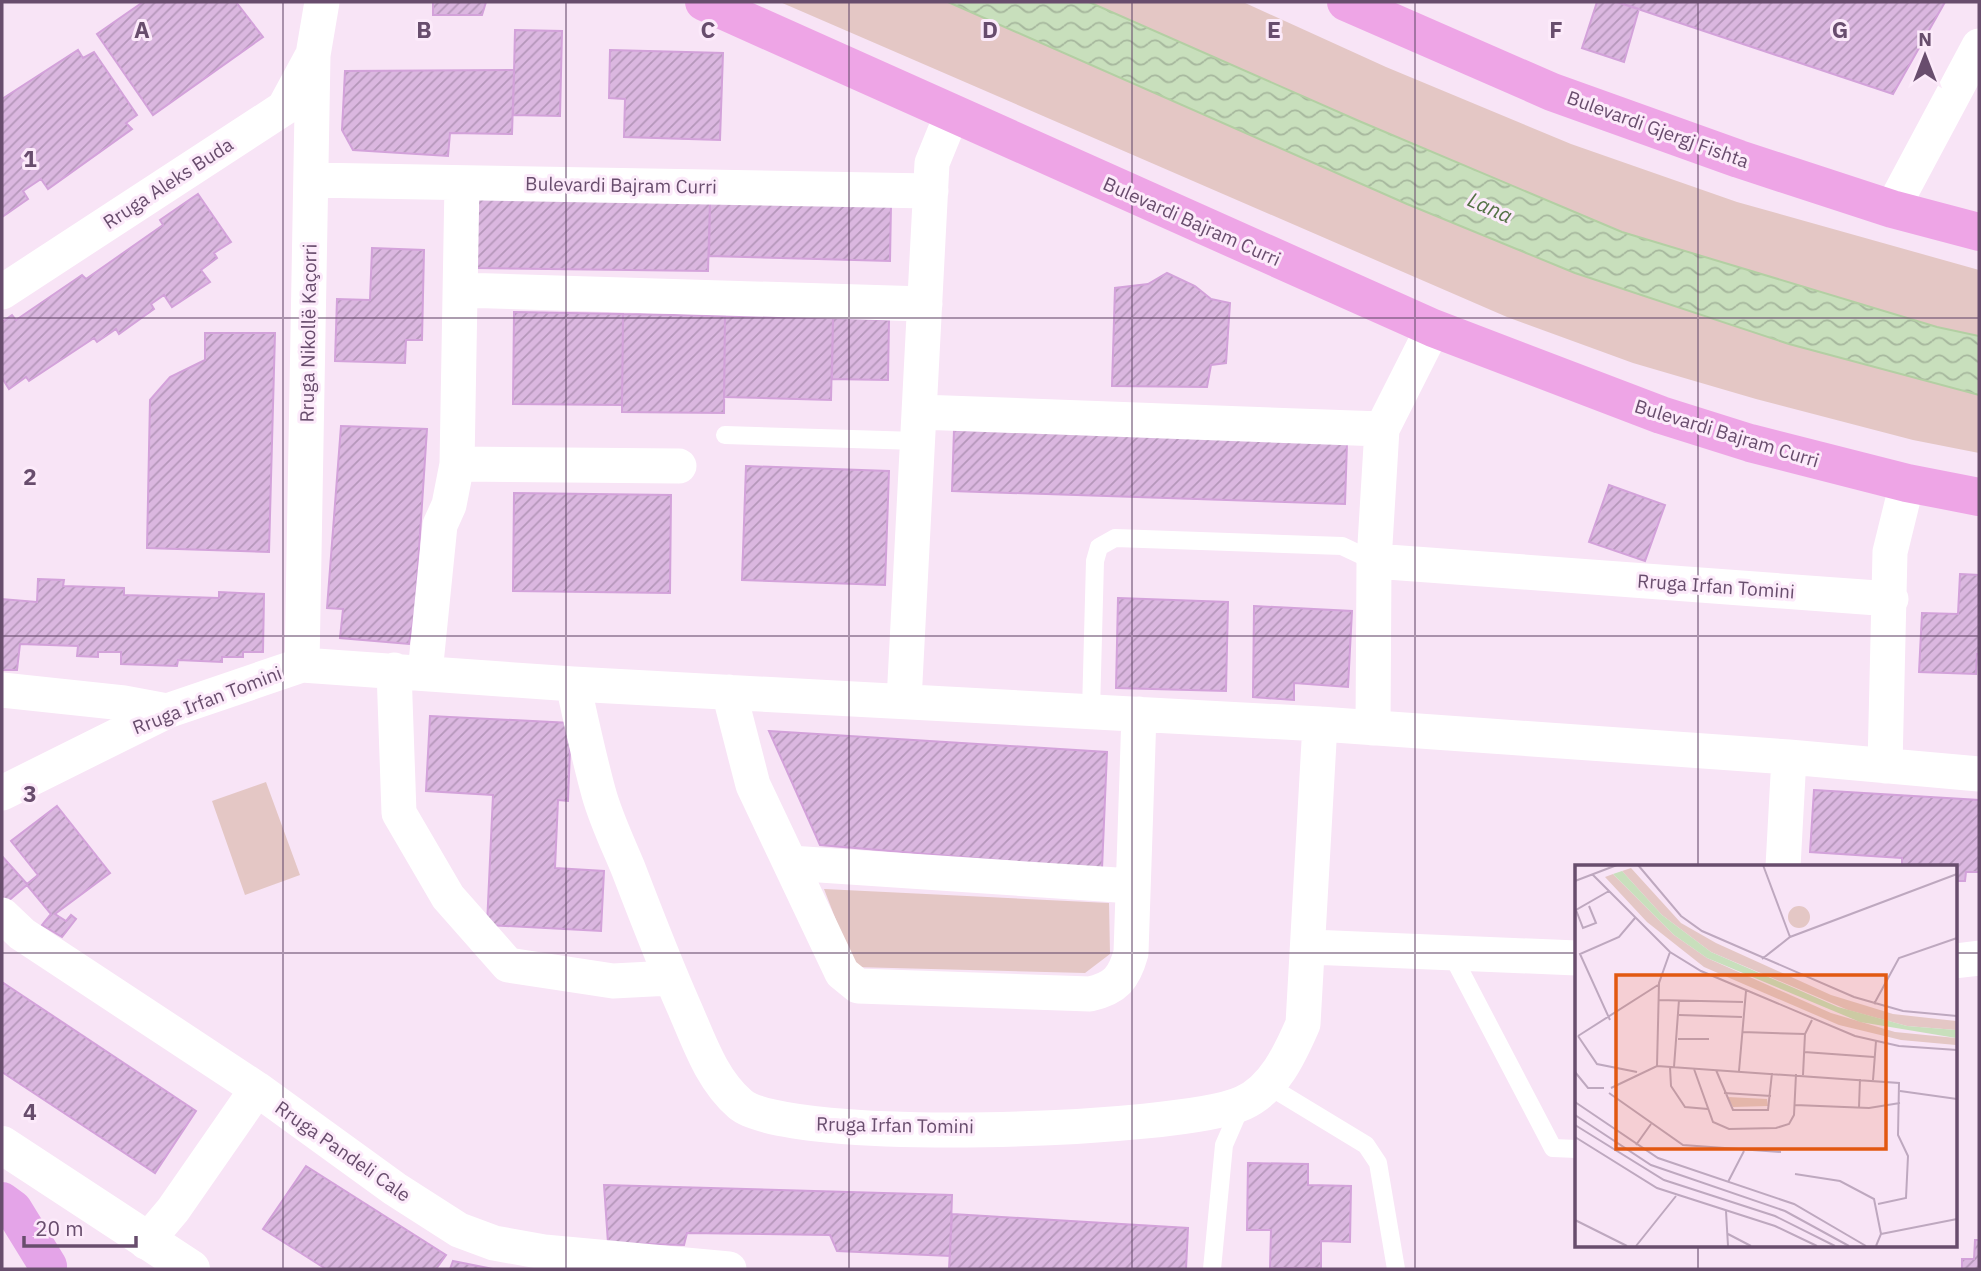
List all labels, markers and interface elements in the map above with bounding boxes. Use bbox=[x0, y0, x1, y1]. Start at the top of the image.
text: A bbox=[134, 14, 150, 44]
text: B bbox=[416, 14, 432, 44]
text: C bbox=[701, 14, 716, 44]
text: D bbox=[982, 14, 998, 44]
text: E bbox=[1267, 14, 1281, 44]
text: F bbox=[1549, 14, 1563, 44]
text: G bbox=[1832, 14, 1848, 44]
north arrow bbox=[1890, 21, 1960, 91]
text: N bbox=[1918, 27, 1932, 51]
street label: Bulevardi Gjergj Fishta bbox=[1564, 85, 1752, 173]
street label: Rruga Aleks Buda bbox=[98, 132, 238, 234]
text: 1 bbox=[23, 143, 37, 173]
street label: Bulevardi Bajram Curri bbox=[525, 171, 717, 199]
street label: Bulevardi Bajram Curri bbox=[1100, 171, 1284, 271]
water label: Lana bbox=[1464, 185, 1517, 229]
street label: Rruga Nikollë Kaçorri bbox=[294, 243, 322, 423]
street label: Bulevardi Bajram Curri bbox=[1632, 393, 1822, 473]
text: 2 bbox=[23, 461, 37, 491]
street label: Rruga Irfan Tomini bbox=[1636, 569, 1796, 603]
street label: Rruga Irfan Tomini bbox=[129, 660, 285, 740]
text: 3 bbox=[23, 778, 37, 808]
inset map bbox=[1575, 865, 1956, 1246]
street label: Rruga Pandeli Cale bbox=[271, 1095, 415, 1207]
text: 4 bbox=[23, 1096, 37, 1126]
street label: Rruga Irfan Tomini bbox=[816, 1112, 974, 1138]
scale bar bbox=[24, 1204, 136, 1248]
text: 20 m bbox=[35, 1214, 84, 1242]

